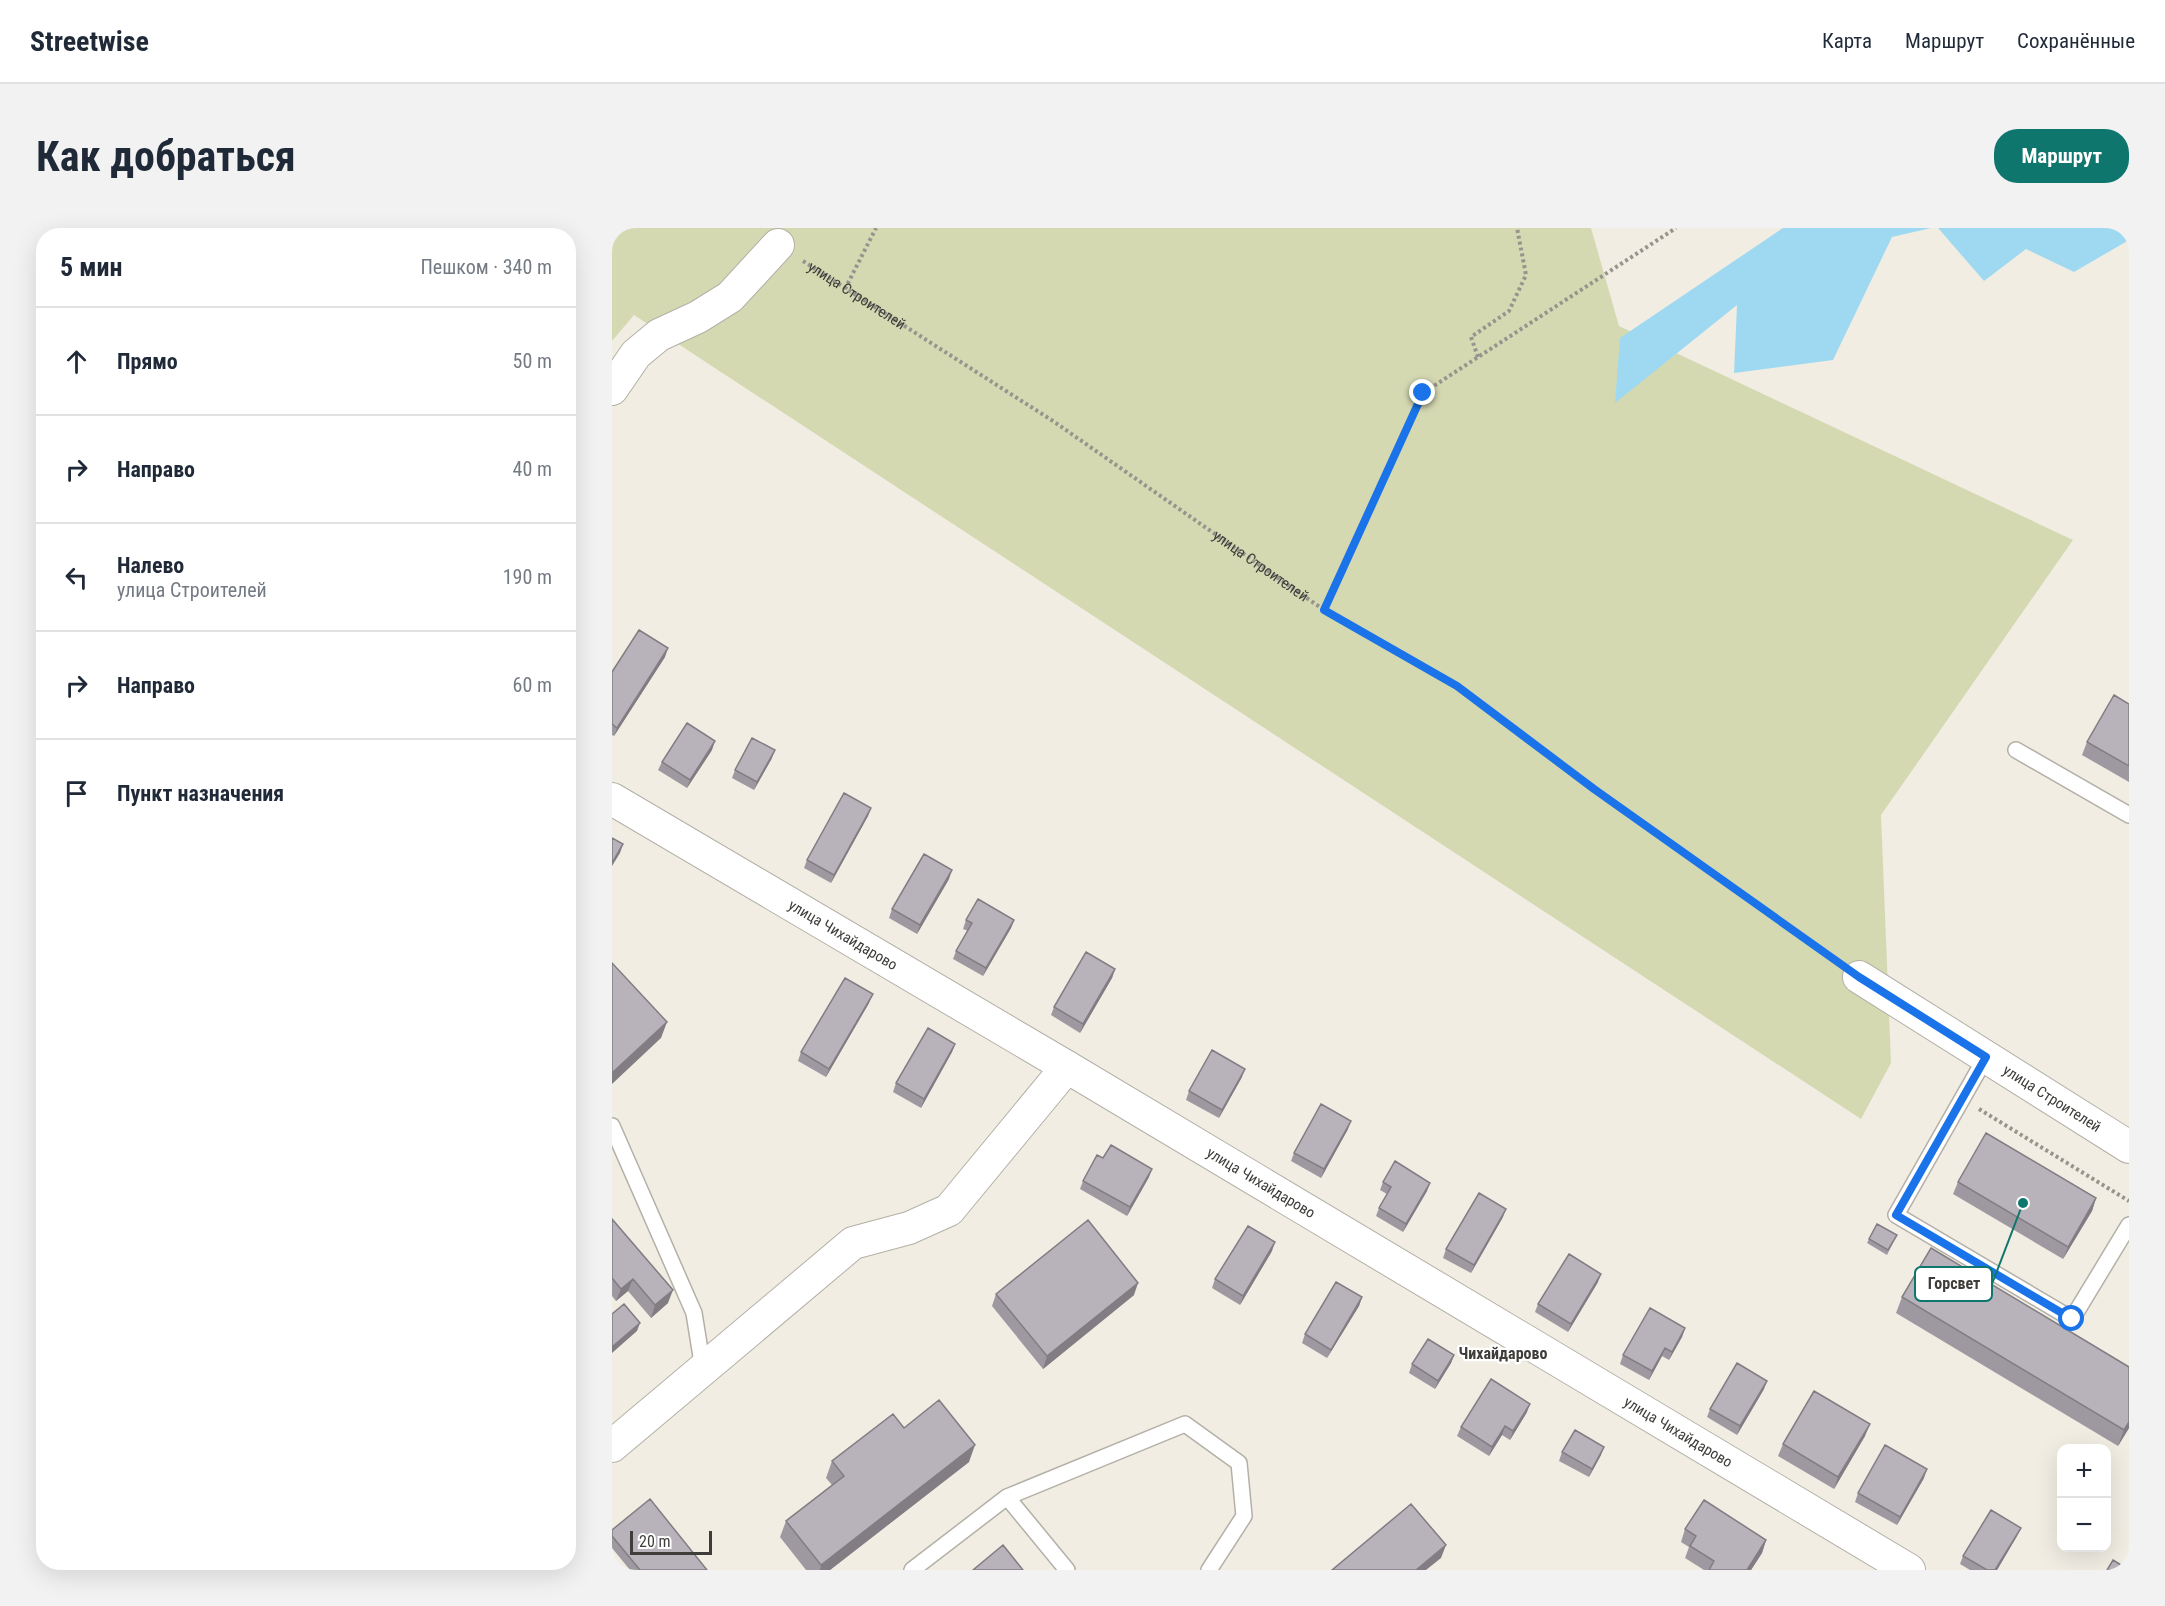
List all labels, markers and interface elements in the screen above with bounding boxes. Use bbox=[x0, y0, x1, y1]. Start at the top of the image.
text: Streetwise bbox=[30, 25, 149, 58]
text: Карта bbox=[1822, 29, 1872, 53]
text: Маршрут bbox=[1905, 29, 1984, 53]
text: Сохранённые bbox=[2017, 29, 2135, 53]
button: Маршрут bbox=[1994, 129, 2129, 183]
text: Как добраться bbox=[36, 132, 296, 181]
text: 5 мин bbox=[60, 252, 122, 282]
text: Пешком · 340 m bbox=[420, 255, 552, 279]
street label: улица Строителей bbox=[805, 258, 909, 333]
icon: ahead bbox=[60, 345, 93, 378]
text: Прямо bbox=[117, 349, 178, 374]
text: 50 m bbox=[513, 349, 552, 373]
route end bbox=[1409, 379, 1435, 405]
icon: right bbox=[60, 453, 93, 486]
text: Направо bbox=[117, 457, 195, 482]
text: 40 m bbox=[513, 457, 552, 481]
street label: улица Строителей bbox=[1209, 526, 1312, 605]
text: Налево bbox=[117, 553, 184, 578]
icon: left bbox=[60, 561, 93, 594]
text: 190 m bbox=[503, 565, 552, 589]
text: улица Строителей bbox=[117, 578, 267, 602]
icon: right bbox=[60, 669, 93, 702]
text: Направо bbox=[117, 673, 195, 698]
text: 60 m bbox=[513, 673, 552, 697]
icon: arrive bbox=[60, 777, 93, 810]
text: Пункт назначения bbox=[117, 781, 284, 806]
street label: улица Чихайдарово bbox=[785, 896, 901, 974]
street label: улица Строителей bbox=[2000, 1061, 2104, 1136]
street label: улица Чихайдарово bbox=[1204, 1144, 1318, 1222]
callout: Горсвет bbox=[1915, 1267, 1992, 1301]
text: Горсвет bbox=[1928, 1274, 1980, 1293]
route start bbox=[2058, 1305, 2084, 1331]
district label: Чихайдарово bbox=[1459, 1344, 1548, 1363]
street label: улица Чихайдарово bbox=[1621, 1393, 1736, 1471]
map controls bbox=[2057, 1444, 2111, 1552]
button: + bbox=[2057, 1444, 2111, 1498]
button: − bbox=[2057, 1498, 2111, 1552]
scale bar bbox=[630, 1528, 712, 1556]
text: 20 m bbox=[639, 1532, 671, 1551]

